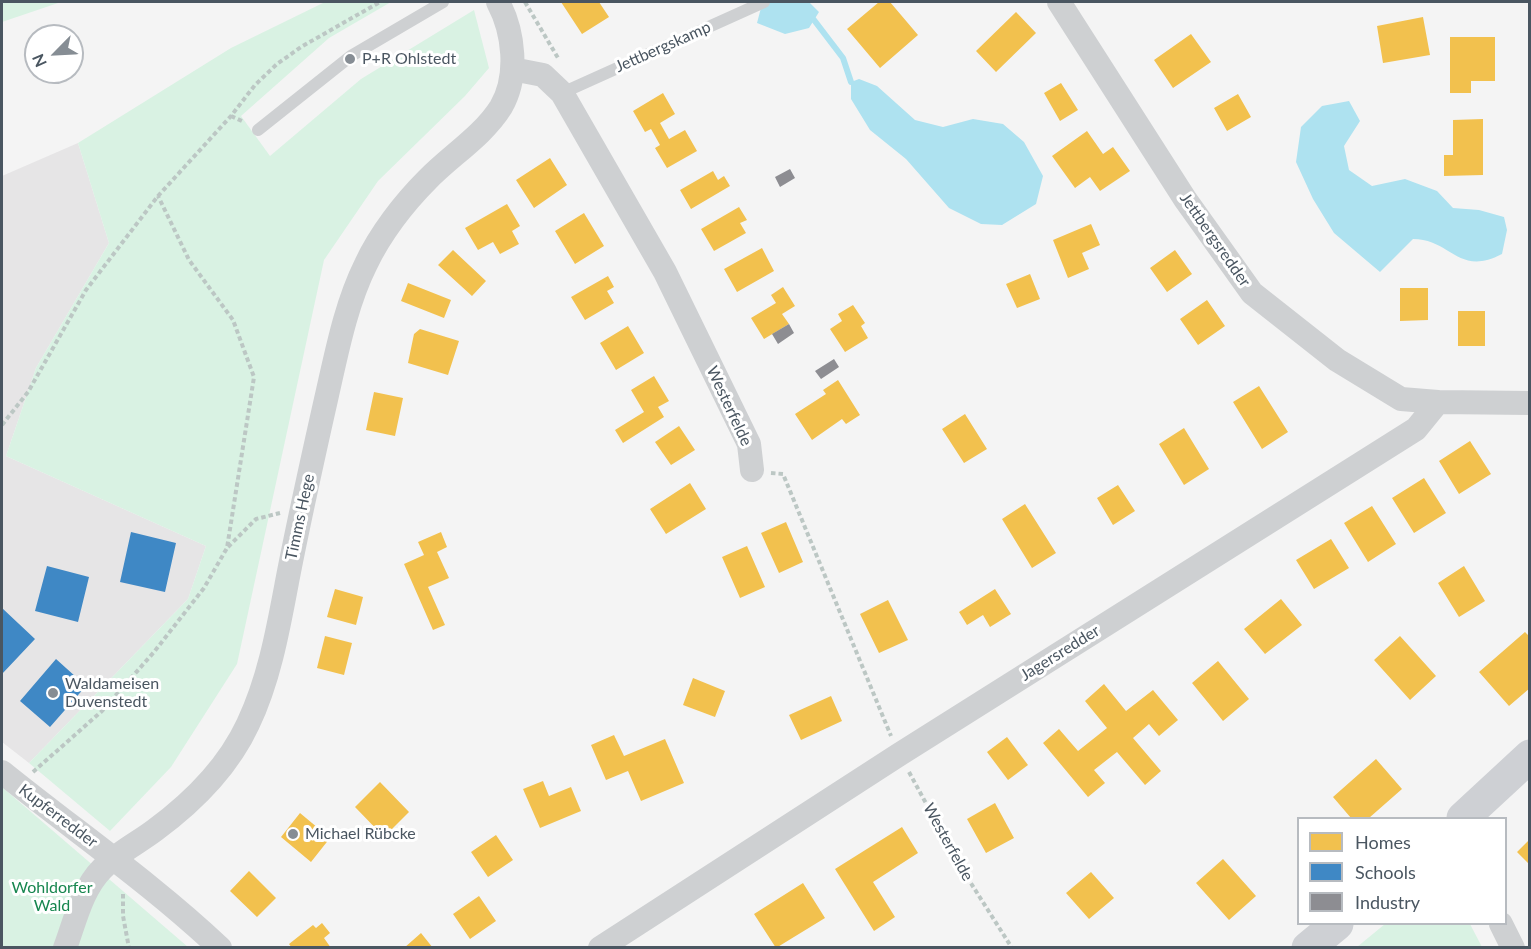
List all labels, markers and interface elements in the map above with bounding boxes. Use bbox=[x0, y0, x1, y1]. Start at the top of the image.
street label: Jettbergskamp bbox=[612, 17, 714, 77]
north arrow bbox=[24, 24, 84, 84]
place label: P+R Ohlstedt bbox=[362, 49, 456, 69]
text: N bbox=[28, 51, 50, 70]
marker: P+R Ohlstedt bbox=[343, 52, 357, 66]
street label: Jettbergsredder bbox=[1176, 189, 1254, 291]
street label: Westerfelde bbox=[702, 363, 756, 449]
street label: Timms Hege bbox=[281, 472, 319, 562]
street label: Jagersredder bbox=[1017, 621, 1103, 685]
place label: Waldameisen Duvenstedt bbox=[65, 674, 159, 712]
marker: Waldameisen Duvenstedt bbox=[46, 686, 60, 700]
street label: Kupferredder bbox=[15, 780, 101, 852]
street label: Westerfelde bbox=[919, 800, 977, 884]
legend bbox=[1297, 817, 1507, 925]
place label: Michael Rübcke bbox=[305, 824, 416, 844]
marker: Michael Rübcke bbox=[286, 827, 300, 841]
text: Homes bbox=[1355, 831, 1411, 853]
text: Schools bbox=[1355, 861, 1416, 883]
park label: Wohldorfer Wald bbox=[12, 878, 92, 916]
text: Industry bbox=[1355, 891, 1420, 913]

